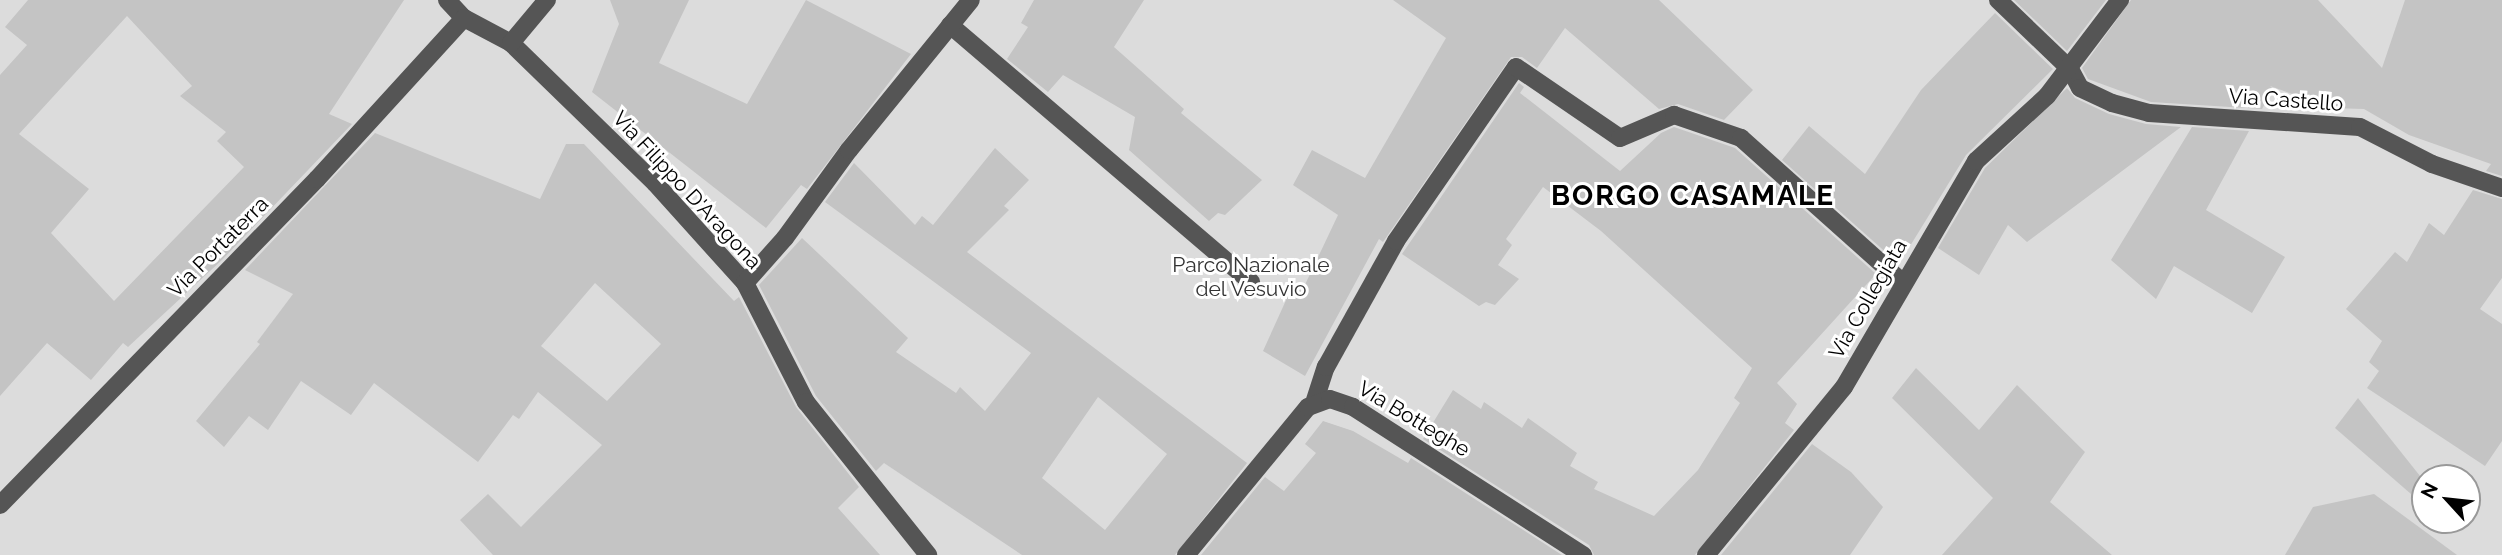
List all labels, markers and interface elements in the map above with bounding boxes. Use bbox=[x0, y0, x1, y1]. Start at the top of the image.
street label: Via Castello bbox=[2228, 83, 2344, 117]
street label: Via Filippo D'Aragona bbox=[607, 106, 767, 274]
district label: BORGO CASAMALE bbox=[1553, 179, 1833, 213]
street label: Via Portaterra bbox=[162, 191, 274, 303]
street label: Via Collegiata bbox=[1824, 235, 1912, 363]
park label: Parco Nazionale del Vesuvio bbox=[1172, 252, 1330, 302]
street label: Via Botteghe bbox=[1354, 376, 1474, 462]
north arrow bbox=[2411, 464, 2481, 534]
text: N bbox=[2416, 479, 2442, 502]

